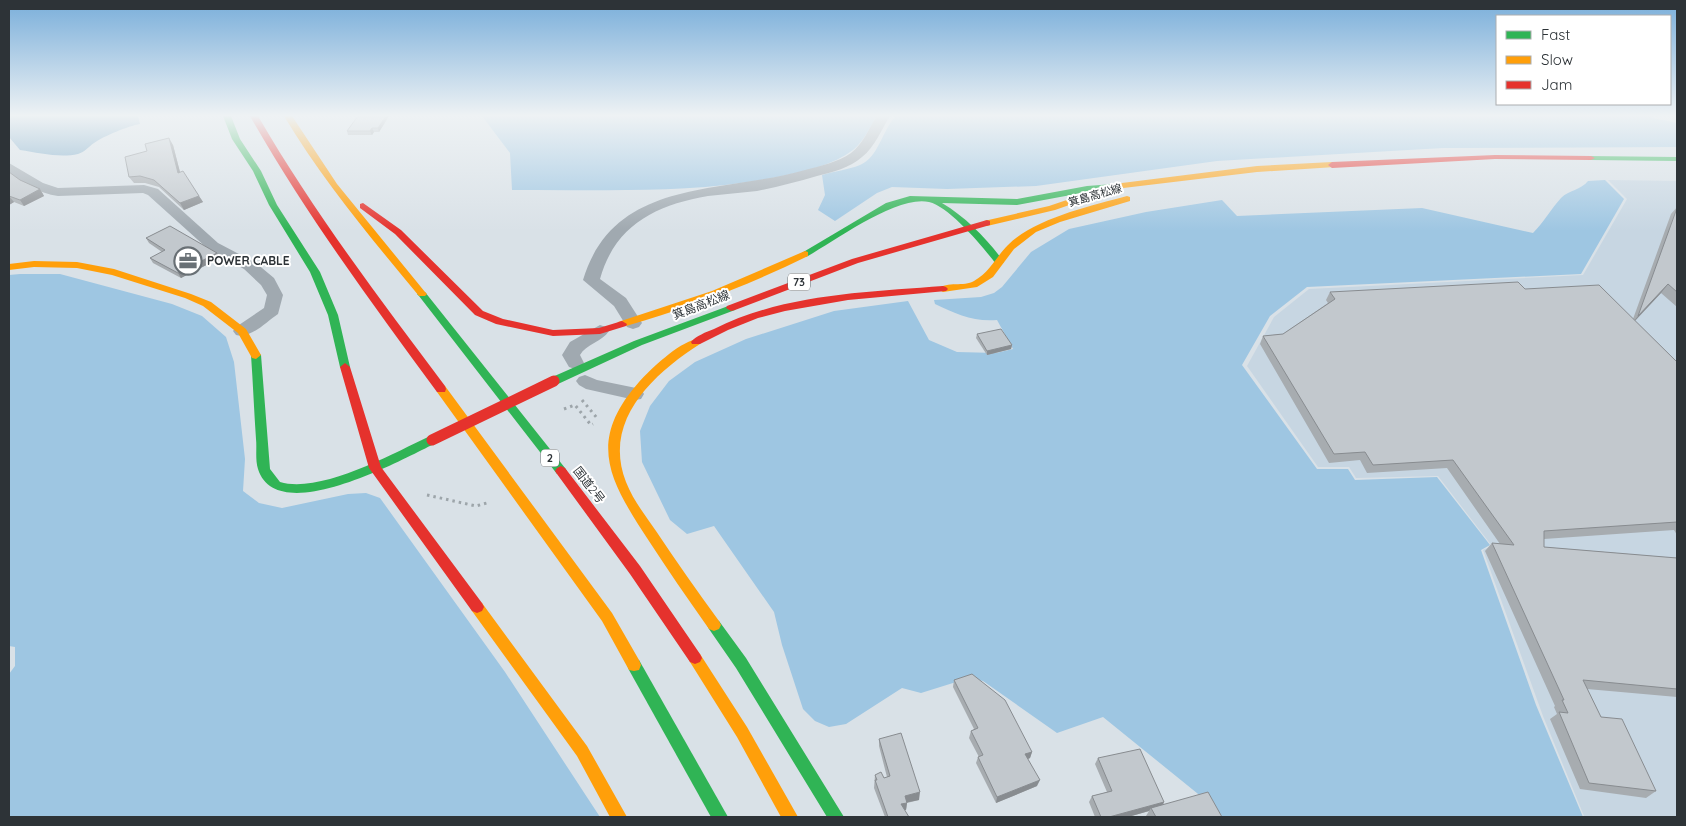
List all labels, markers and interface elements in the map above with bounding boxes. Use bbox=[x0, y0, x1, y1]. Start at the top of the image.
legend bbox=[1496, 15, 1671, 105]
text: Fast bbox=[1541, 25, 1570, 44]
text: Slow bbox=[1541, 50, 1573, 69]
text: Jam bbox=[1541, 75, 1572, 94]
street label: 箕島高松線 bbox=[1067, 181, 1123, 209]
office icon: POWER CABLE bbox=[173, 246, 203, 276]
place label: POWER CABLE bbox=[207, 253, 290, 268]
road number: 73 bbox=[788, 274, 810, 290]
street label: 箕島高松線 bbox=[670, 287, 732, 322]
road number: 2 bbox=[541, 449, 559, 466]
street label: 国道2号 bbox=[570, 463, 608, 506]

